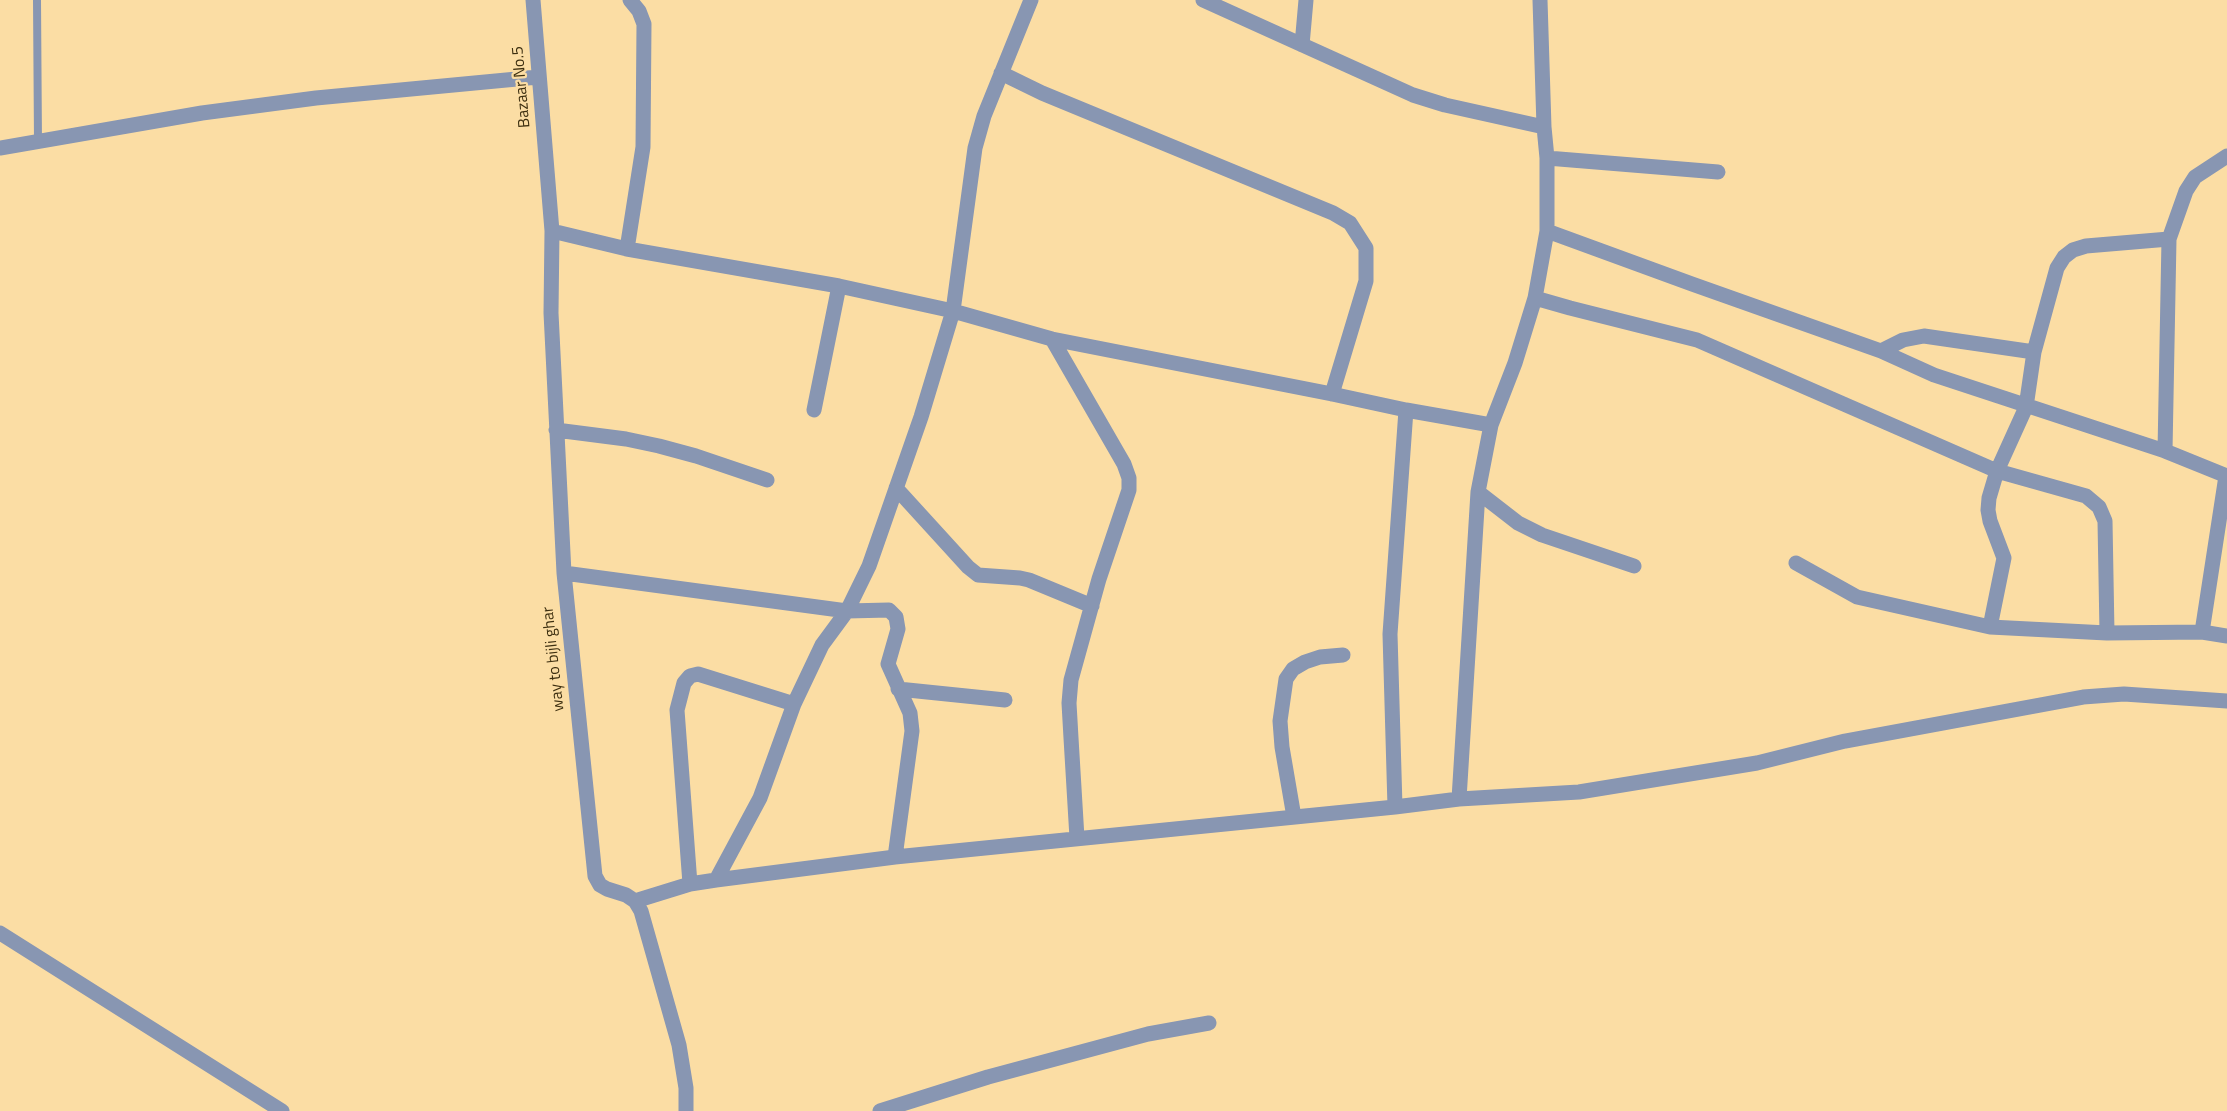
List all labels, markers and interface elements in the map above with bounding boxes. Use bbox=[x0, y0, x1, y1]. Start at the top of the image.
street label: Bazaar No.5 bbox=[509, 45, 535, 129]
street label: way to bijli ghar bbox=[539, 606, 569, 712]

